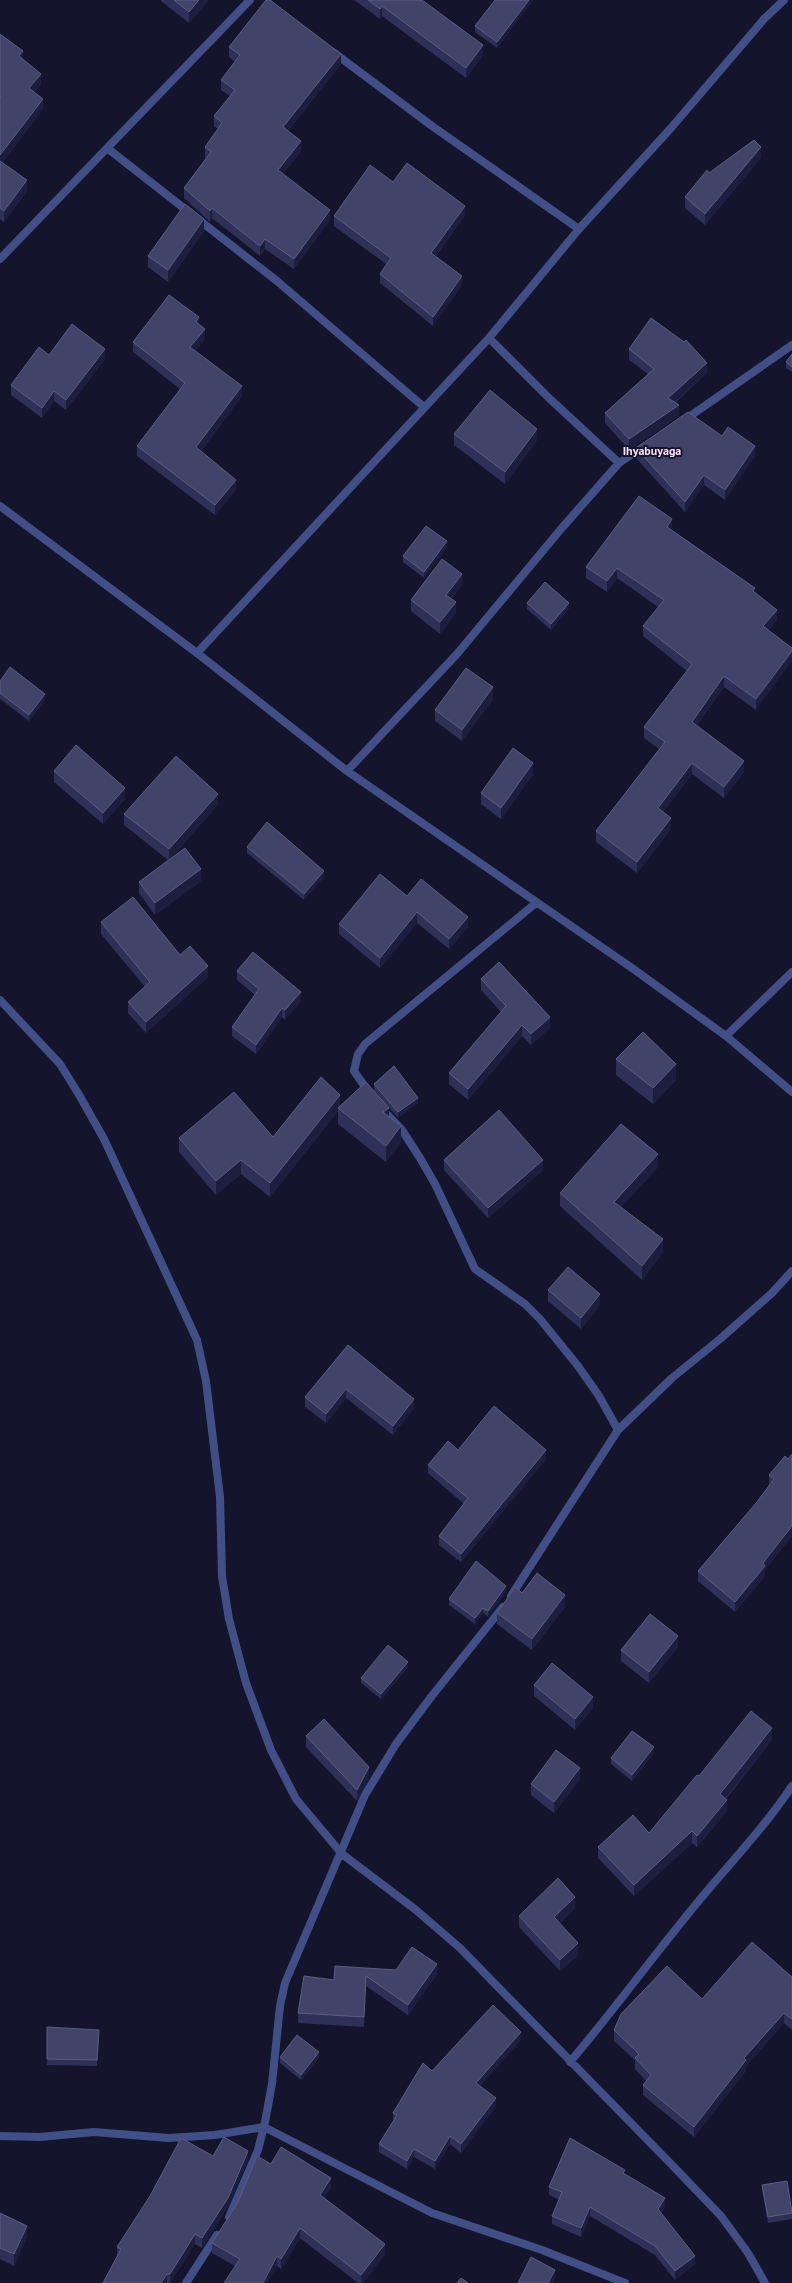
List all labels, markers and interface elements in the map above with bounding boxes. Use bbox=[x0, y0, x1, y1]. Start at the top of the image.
district label: Ihyabuyaga bbox=[623, 443, 681, 458]

